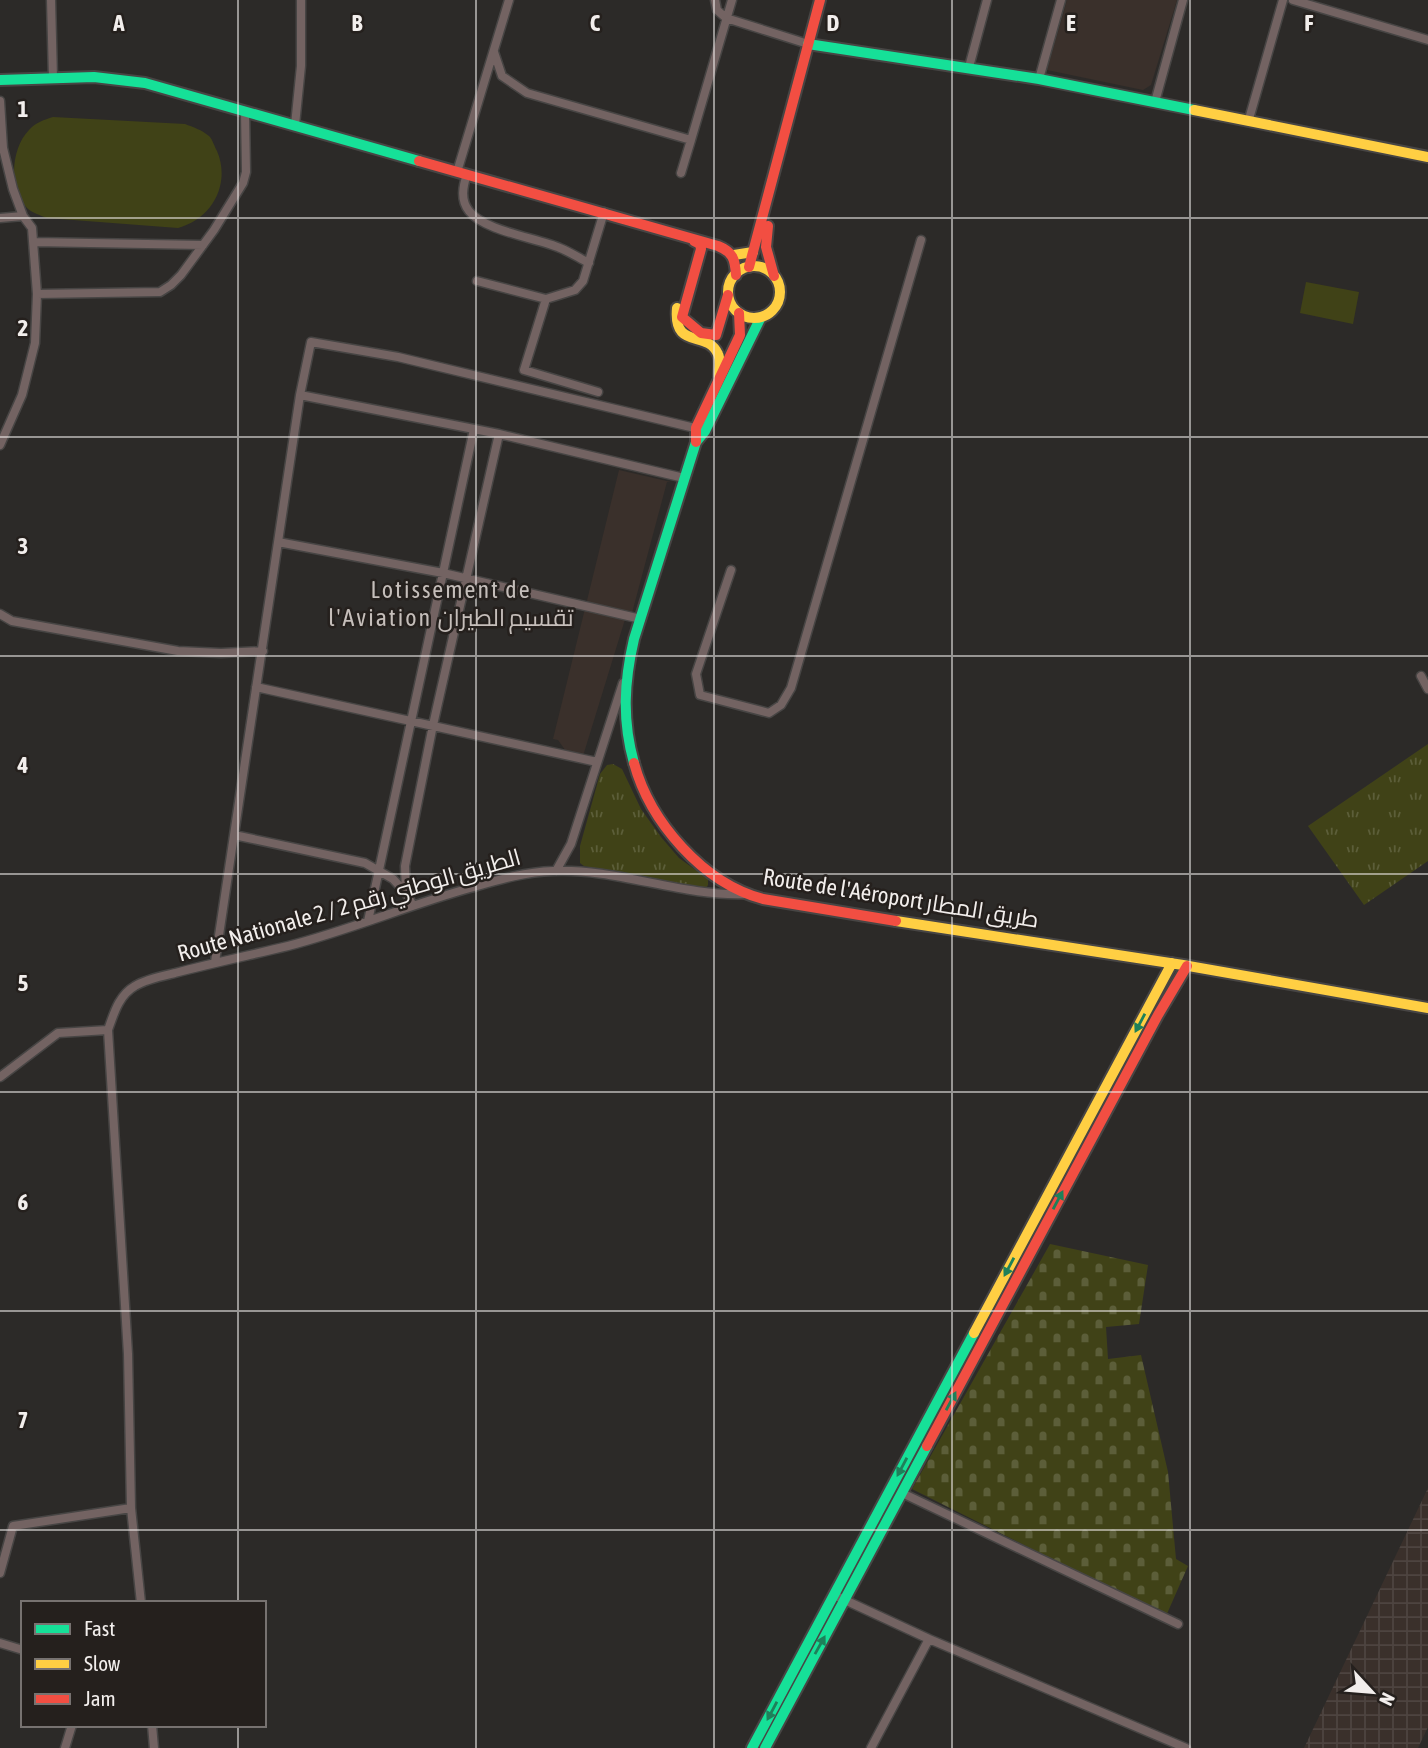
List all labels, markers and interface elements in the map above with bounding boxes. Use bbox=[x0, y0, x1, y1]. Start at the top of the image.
text: A bbox=[112, 10, 125, 36]
text: B bbox=[352, 10, 363, 36]
text: C bbox=[590, 10, 601, 36]
text: D bbox=[827, 10, 840, 36]
text: E bbox=[1066, 10, 1076, 36]
text: F bbox=[1304, 10, 1314, 36]
text: 1 bbox=[18, 96, 29, 122]
text: 2 bbox=[18, 315, 28, 341]
text: 3 bbox=[18, 533, 28, 559]
district label: Lotissement de l'Aviation تقسيم الطيران bbox=[328, 576, 574, 634]
text: 4 bbox=[17, 752, 29, 778]
street label: Route Nationale 2 / الطريق الوطني رقم 2 bbox=[174, 843, 525, 971]
street label: Route de l'Aéroport طريق المطار bbox=[761, 863, 1041, 934]
text: 5 bbox=[18, 970, 29, 996]
one-way arrow bbox=[1134, 1013, 1145, 1033]
text: 6 bbox=[18, 1189, 29, 1215]
one-way arrow bbox=[1052, 1190, 1064, 1210]
one-way arrow bbox=[1003, 1257, 1015, 1277]
one-way arrow bbox=[946, 1391, 957, 1411]
text: 7 bbox=[18, 1407, 28, 1433]
one-way arrow bbox=[896, 1458, 908, 1477]
legend bbox=[21, 1601, 266, 1727]
text: Fast bbox=[84, 1616, 115, 1640]
one-way arrow bbox=[814, 1635, 826, 1654]
text: Slow bbox=[84, 1651, 121, 1675]
north arrow bbox=[1337, 1657, 1407, 1727]
text: Jam bbox=[84, 1686, 116, 1710]
text: N bbox=[1375, 1690, 1400, 1709]
one-way arrow bbox=[766, 1701, 777, 1721]

